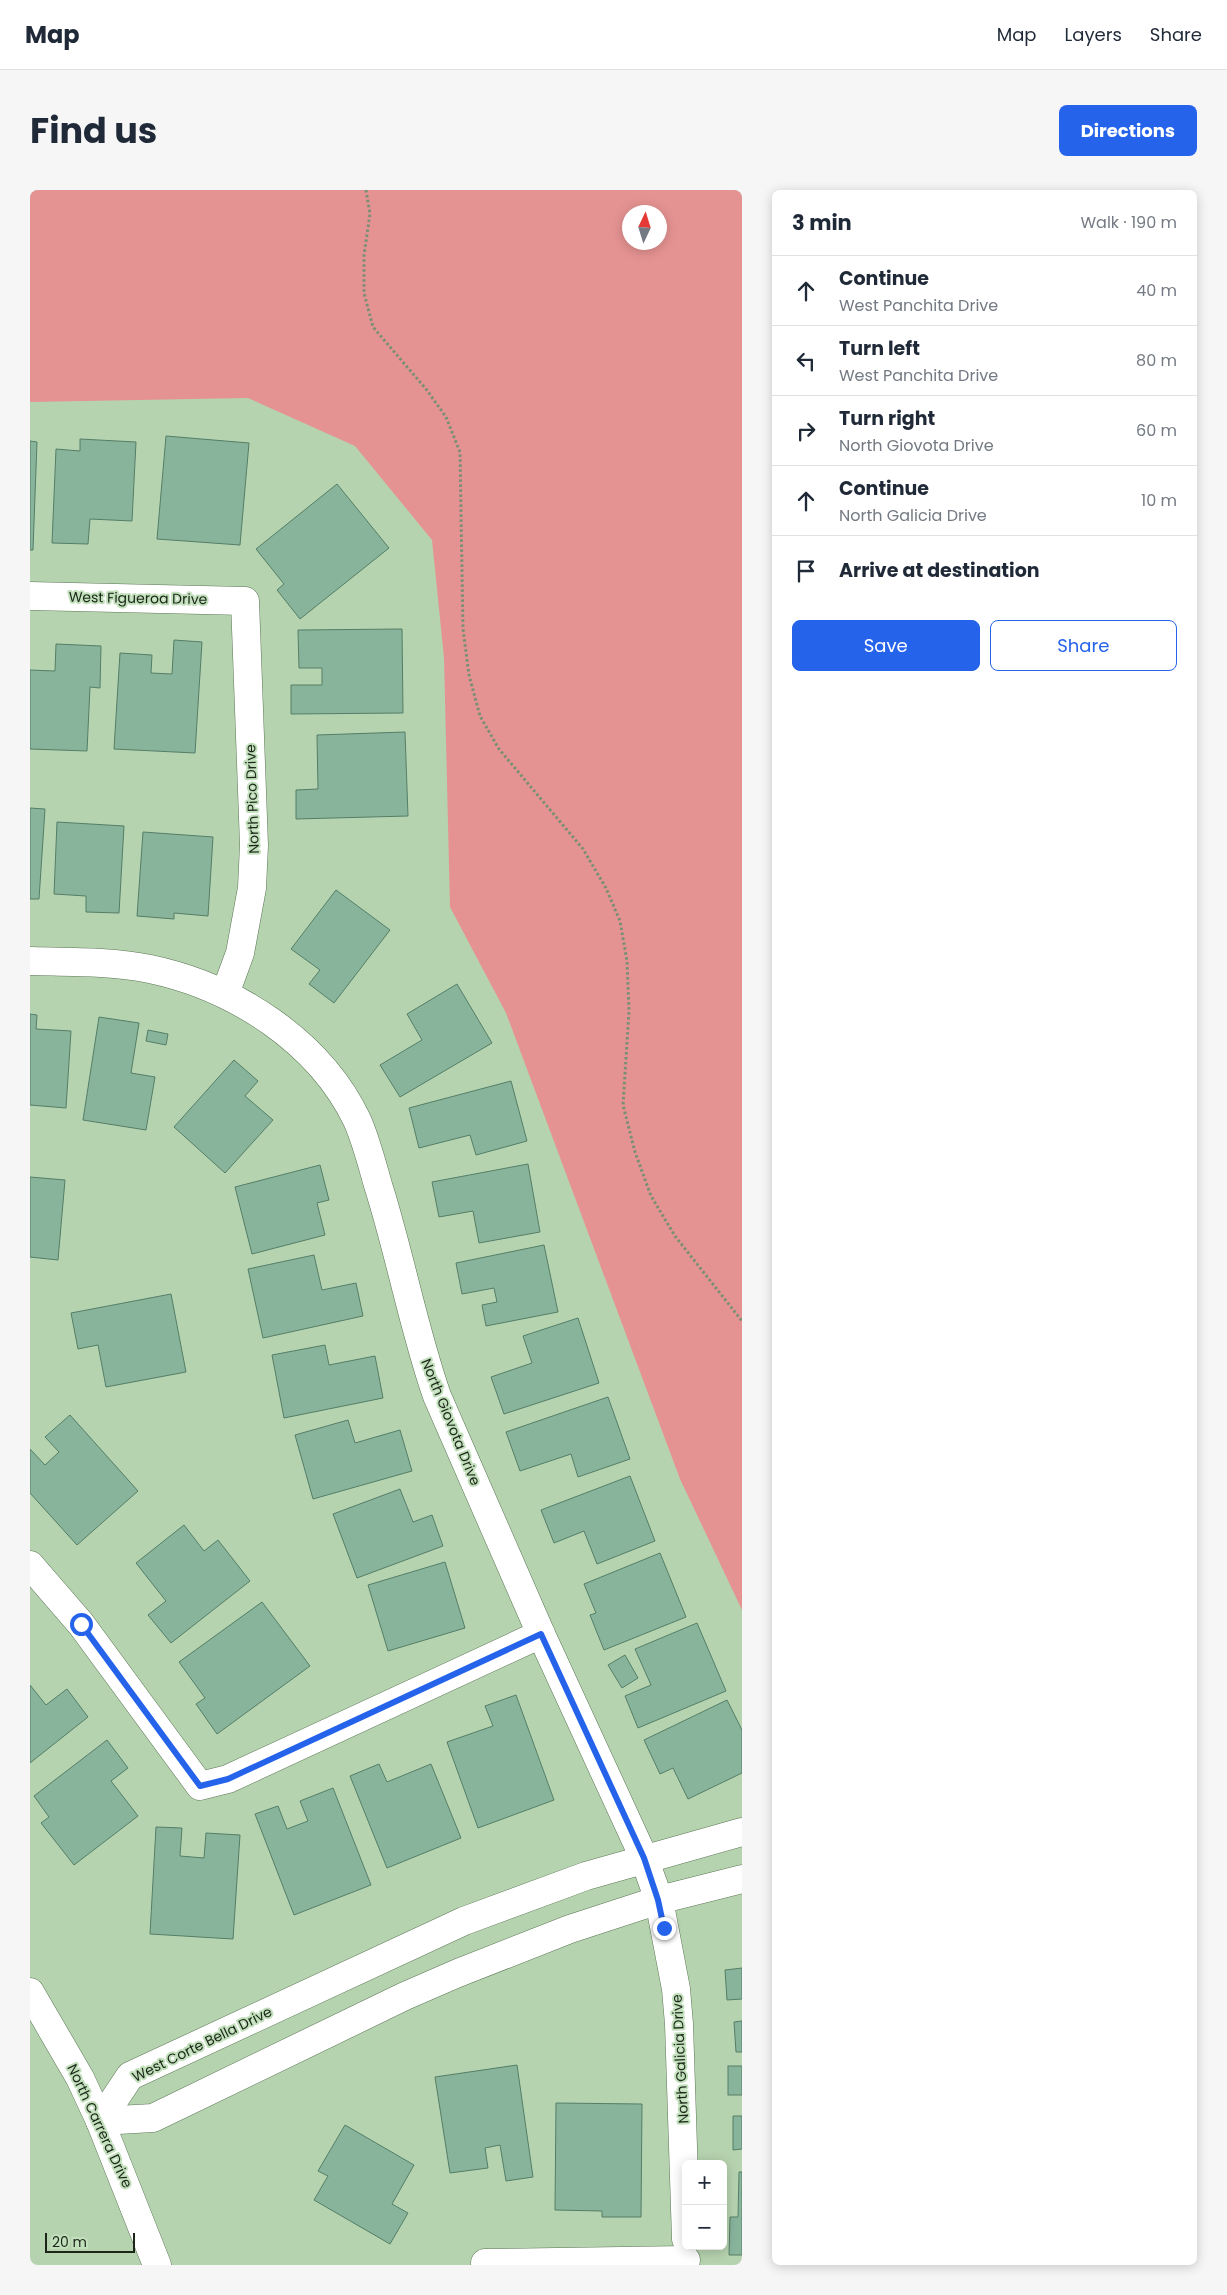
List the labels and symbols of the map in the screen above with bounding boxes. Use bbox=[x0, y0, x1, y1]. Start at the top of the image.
north arrow bbox=[622, 205, 667, 250]
street label: West Figueroa Drive bbox=[69, 587, 208, 609]
street label: North Pico Drive bbox=[240, 744, 264, 854]
street label: North Giovota Drive bbox=[416, 1356, 486, 1489]
route start bbox=[70, 1613, 93, 1636]
route end bbox=[653, 1917, 676, 1940]
street label: North Galicia Drive bbox=[667, 1994, 693, 2124]
street label: West Corte Bella Drive bbox=[129, 2001, 276, 2087]
street label: North Carrera Drive bbox=[62, 2061, 138, 2192]
scale bar bbox=[45, 2230, 135, 2253]

